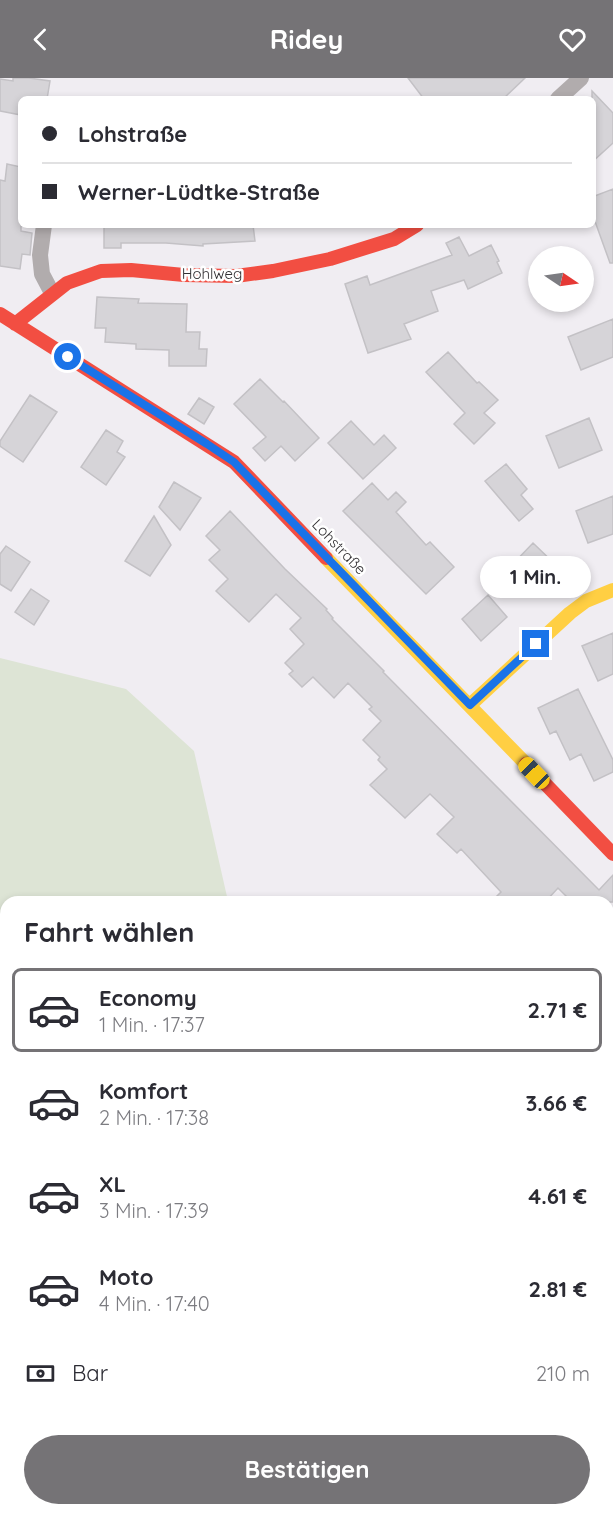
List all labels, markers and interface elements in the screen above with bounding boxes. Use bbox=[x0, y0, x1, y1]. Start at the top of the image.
text: Ridey bbox=[270, 22, 343, 56]
icon: back bbox=[24, 23, 57, 56]
icon: heart bbox=[556, 23, 589, 56]
text: Lohstraße bbox=[78, 120, 187, 148]
text: Werner-Lüdtke-Straße bbox=[78, 178, 320, 206]
north arrow bbox=[528, 246, 594, 312]
map controls bbox=[528, 246, 594, 312]
street label: Hohlweg bbox=[182, 264, 242, 283]
route start bbox=[54, 343, 81, 370]
street label: Lohstraße bbox=[308, 515, 370, 578]
callout: 1 Min. bbox=[480, 557, 592, 599]
text: 1 Min. bbox=[510, 564, 561, 589]
route end bbox=[522, 630, 549, 657]
car bbox=[515, 754, 553, 792]
text: Fahrt wählen bbox=[24, 915, 194, 949]
icon: car bbox=[27, 983, 81, 1037]
text: Economy bbox=[99, 984, 197, 1012]
text: 2.71 € bbox=[528, 996, 587, 1024]
text: 1 Min. · 17:37 bbox=[99, 1012, 205, 1037]
icon: car bbox=[27, 1076, 81, 1130]
text: Komfort bbox=[99, 1077, 188, 1105]
text: 3.66 € bbox=[525, 1089, 587, 1117]
text: 2 Min. · 17:38 bbox=[99, 1105, 209, 1130]
icon: car bbox=[27, 1169, 81, 1223]
text: XL bbox=[99, 1170, 126, 1198]
text: 4.61 € bbox=[528, 1182, 587, 1210]
text: 3 Min. · 17:39 bbox=[99, 1198, 209, 1223]
icon: car bbox=[27, 1262, 81, 1316]
text: Moto bbox=[99, 1263, 153, 1291]
text: 2.81 € bbox=[528, 1275, 587, 1303]
text: 4 Min. · 17:40 bbox=[99, 1291, 210, 1316]
icon: cash bbox=[24, 1357, 57, 1390]
text: Bar bbox=[72, 1359, 108, 1387]
text: 210 m bbox=[536, 1361, 590, 1386]
button: Bestätigen bbox=[24, 1435, 590, 1504]

